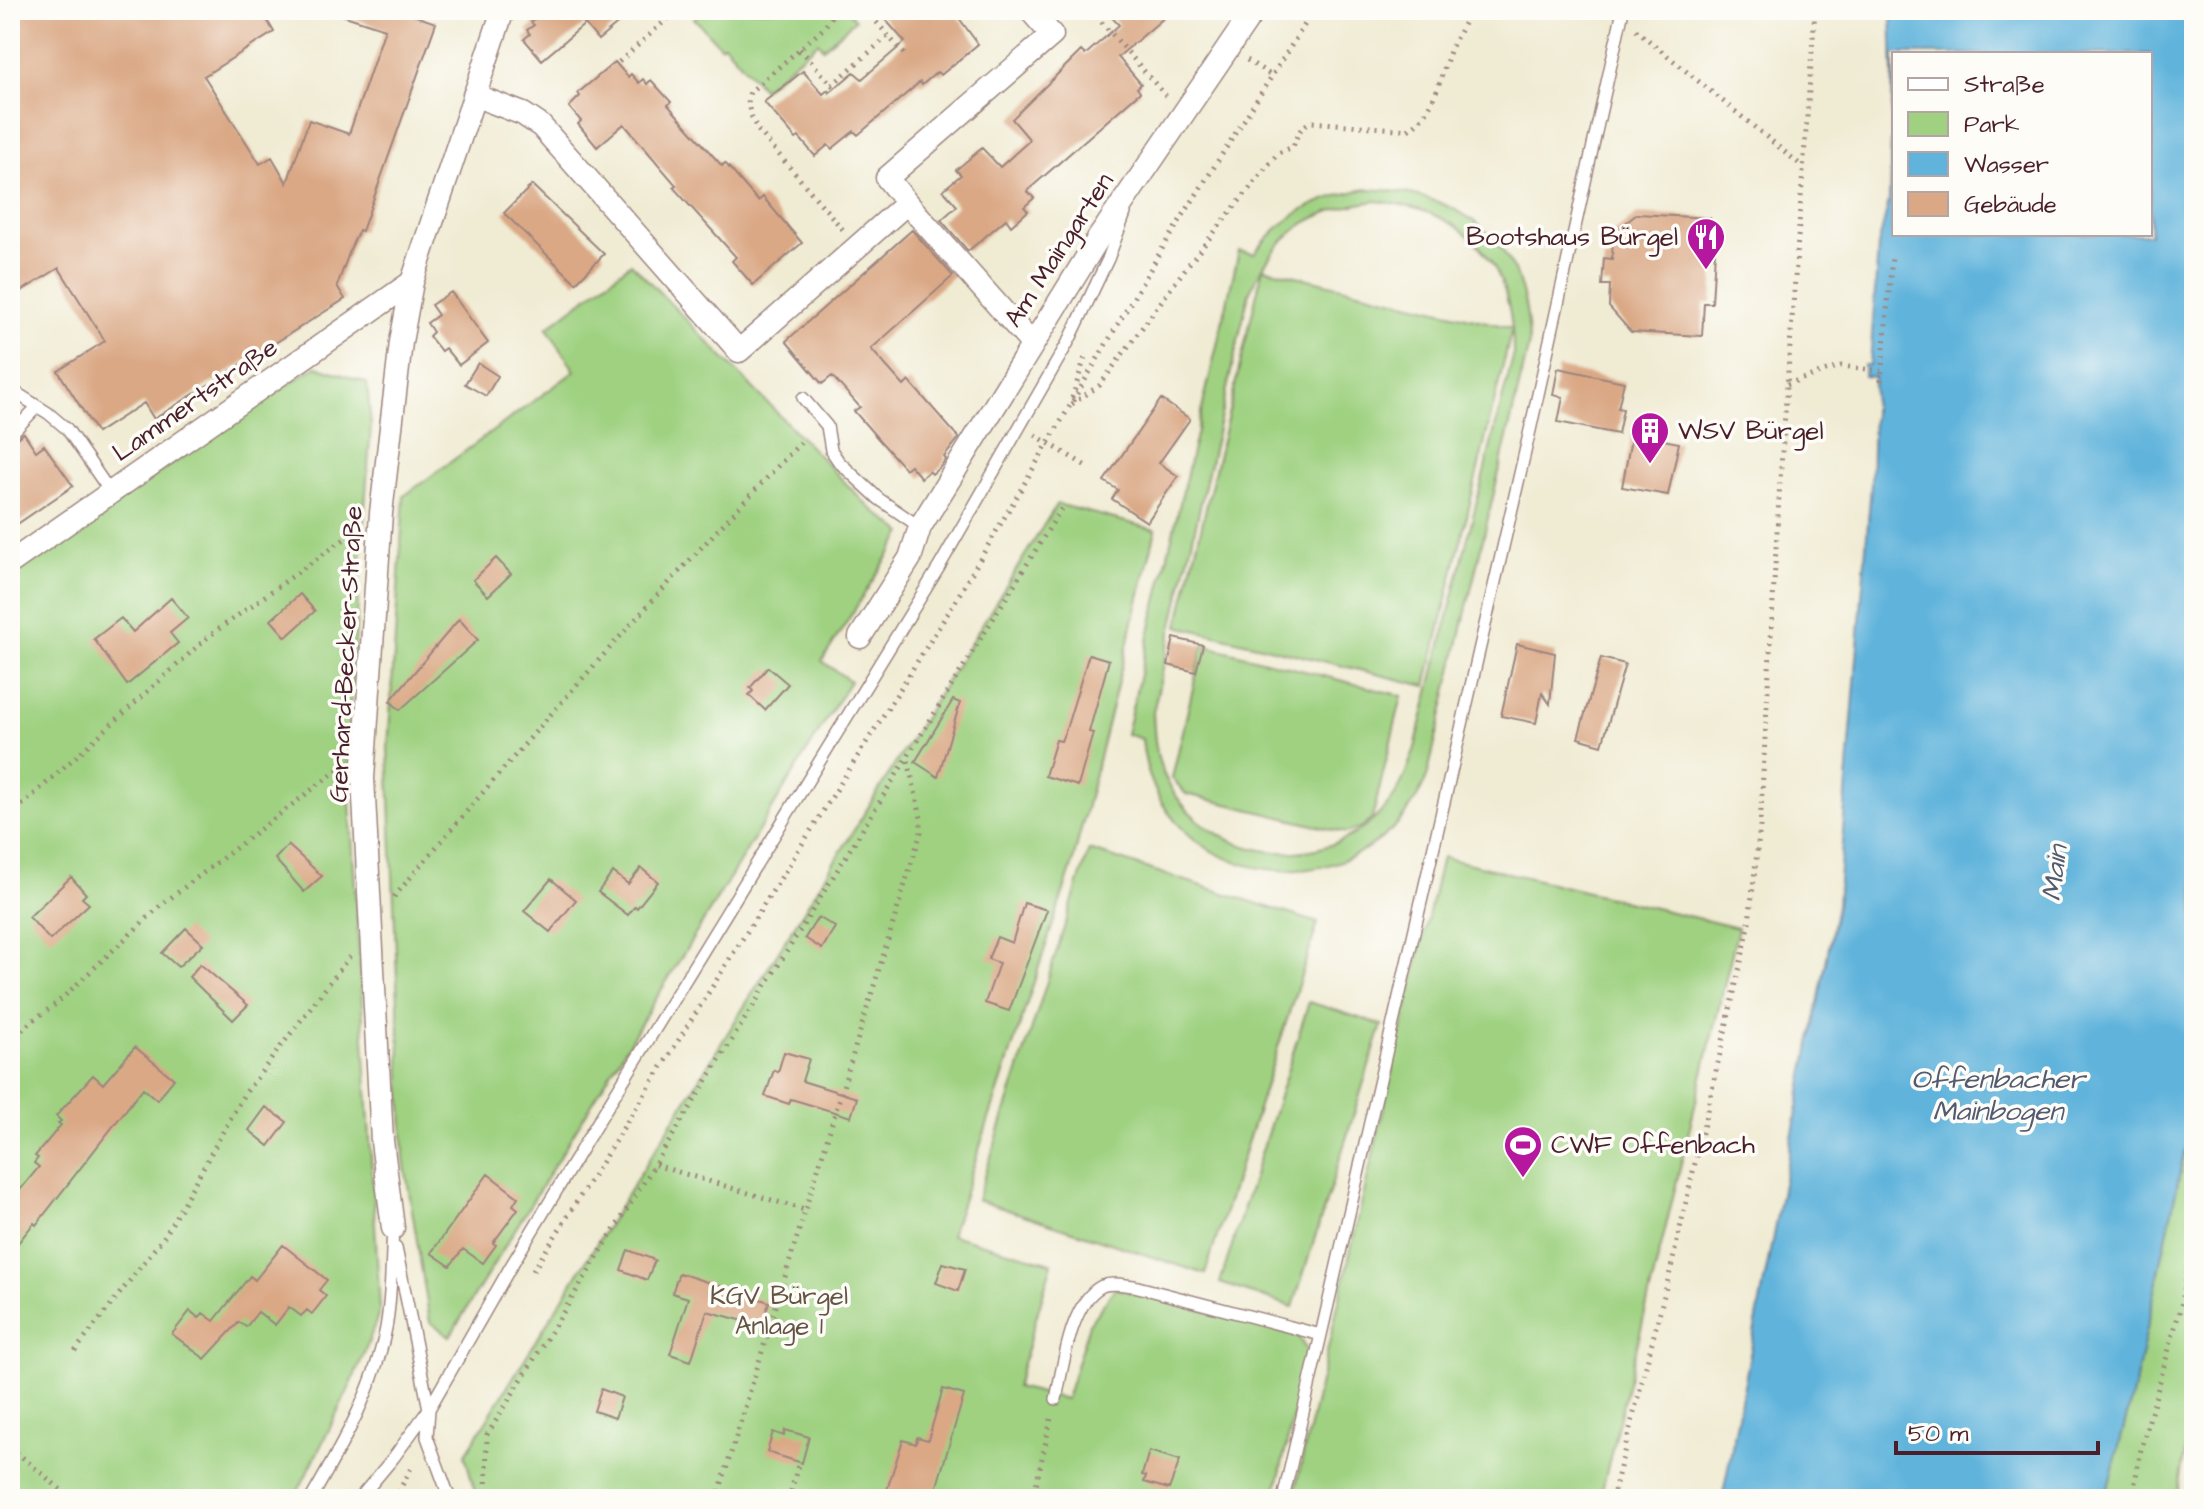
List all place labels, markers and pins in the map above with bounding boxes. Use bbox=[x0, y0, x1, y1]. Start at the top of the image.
restaurant icon: Bootshaus Bürgel bbox=[1685, 216, 1727, 271]
place label: Bootshaus Bürgel bbox=[1466, 219, 1678, 257]
building icon: WSV Bürgel bbox=[1629, 410, 1671, 465]
place label: WSV Bürgel bbox=[1678, 413, 1823, 451]
sports icon: CWF Offenbach bbox=[1502, 1124, 1544, 1179]
place label: CWF Offenbach bbox=[1551, 1127, 1755, 1163]

